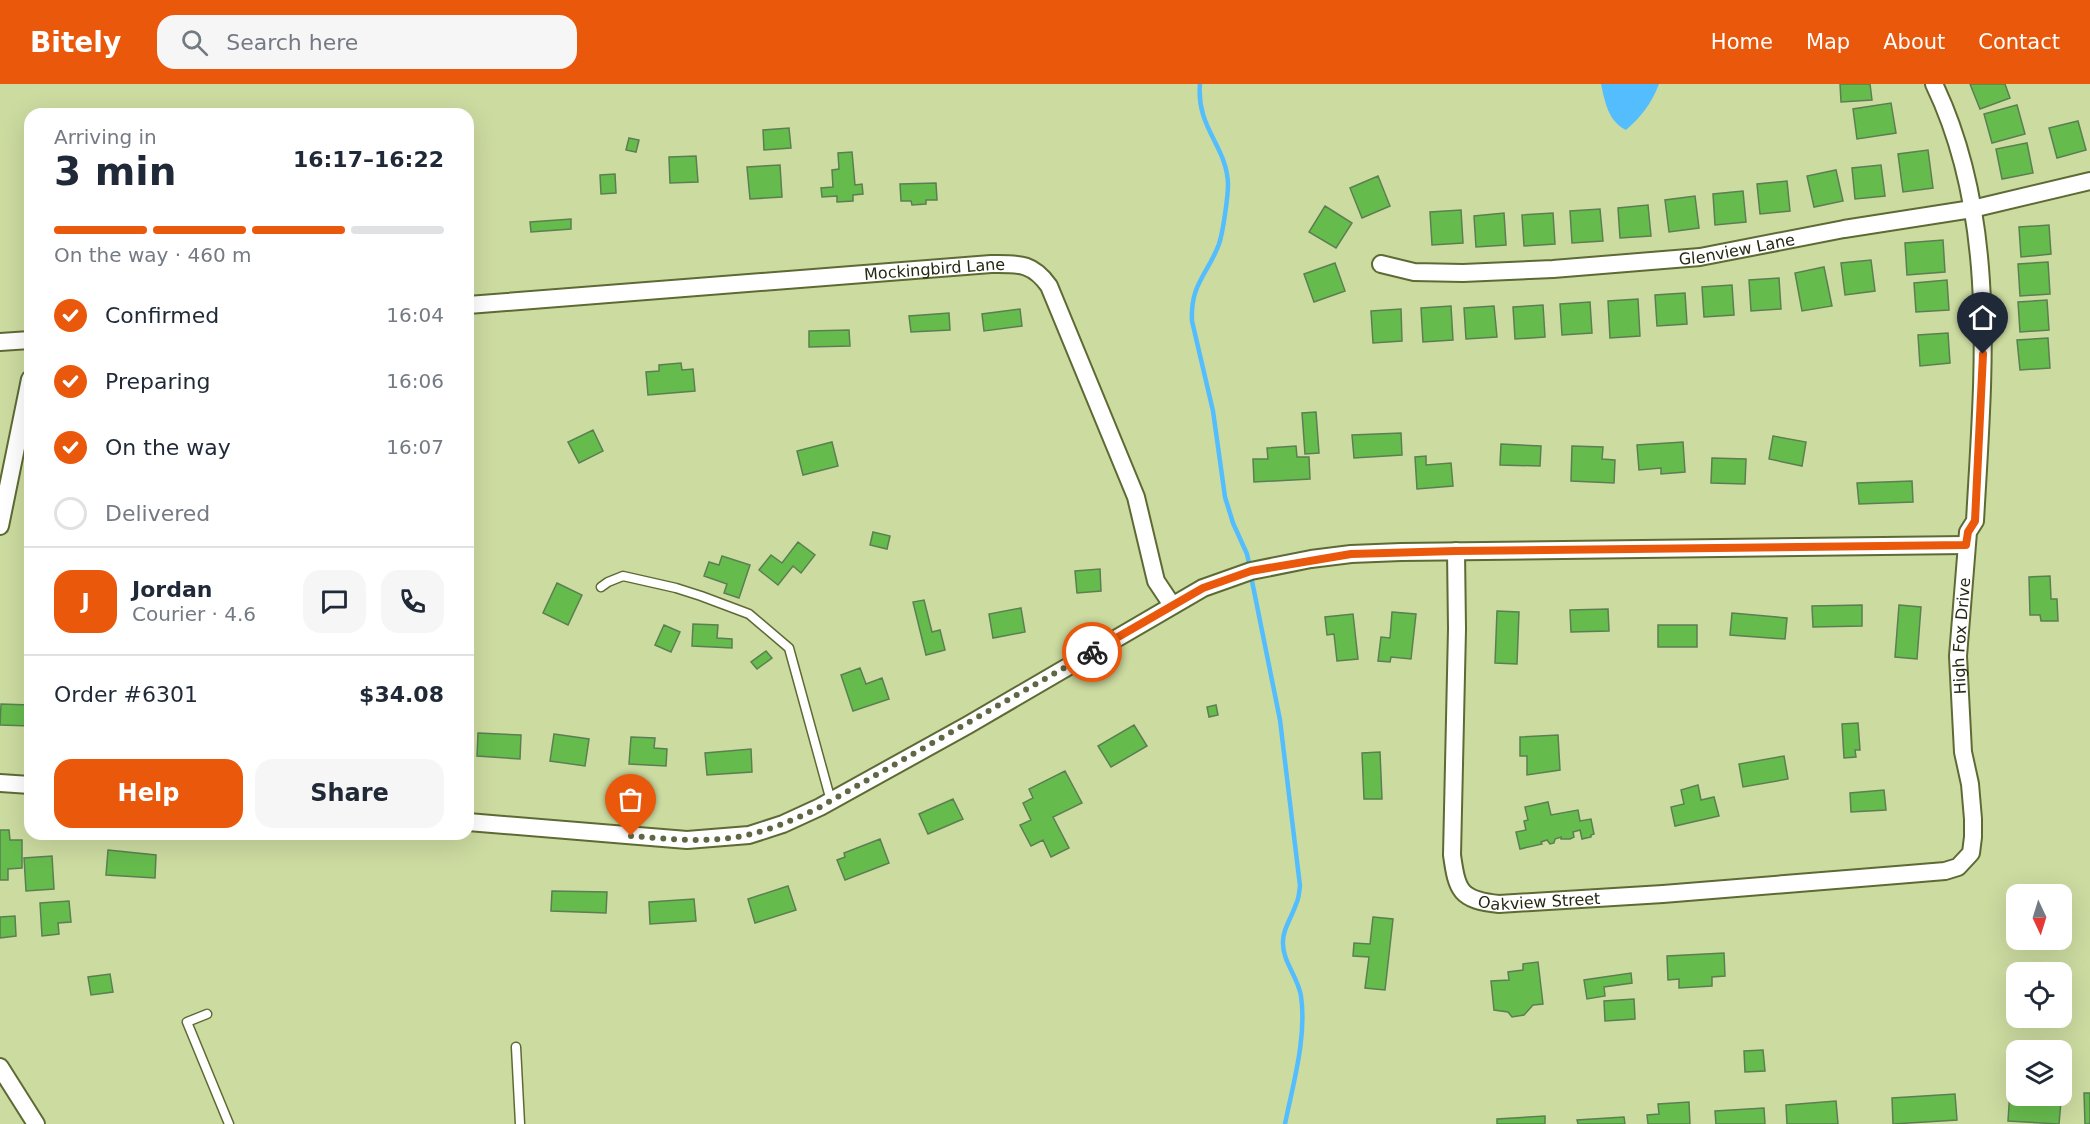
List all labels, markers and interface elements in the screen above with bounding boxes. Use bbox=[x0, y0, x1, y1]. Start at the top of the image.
search box bbox=[157, 15, 577, 69]
text: Bitely bbox=[30, 26, 121, 59]
icon: search bbox=[178, 26, 211, 59]
text: Search here bbox=[226, 30, 358, 55]
text: Home bbox=[1711, 30, 1773, 54]
text: Map bbox=[1806, 30, 1850, 54]
text: About bbox=[1883, 30, 1945, 54]
text: Contact bbox=[1978, 30, 2060, 54]
text: Arriving in bbox=[54, 125, 157, 149]
text: 16:17–16:22 bbox=[293, 147, 444, 172]
text: 3 min bbox=[54, 149, 176, 194]
street label: Glenview Lane bbox=[1678, 229, 1796, 268]
text: On the way · 460 m bbox=[54, 243, 252, 267]
street label: Mockingbird Lane bbox=[863, 254, 1005, 283]
pin bbox=[1957, 292, 2008, 354]
icon: check bbox=[54, 299, 87, 332]
icon: home bbox=[1966, 301, 1999, 334]
text: Confirmed bbox=[105, 303, 219, 328]
text: 16:04 bbox=[386, 303, 444, 327]
icon: check bbox=[54, 365, 87, 398]
text: Preparing bbox=[105, 369, 211, 394]
text: 16:06 bbox=[386, 369, 444, 393]
icon: check bbox=[54, 431, 87, 464]
text: On the way bbox=[105, 435, 231, 460]
text: 16:07 bbox=[386, 435, 444, 459]
text: Delivered bbox=[105, 501, 210, 526]
button: chat bbox=[303, 570, 366, 633]
button: phone bbox=[381, 570, 444, 633]
text: Jordan bbox=[132, 577, 212, 602]
street label: High Fox Drive bbox=[1948, 577, 1974, 695]
text: J bbox=[81, 589, 90, 614]
text: Courier · 4.6 bbox=[132, 602, 256, 626]
courier bbox=[1062, 622, 1122, 682]
icon: bike bbox=[1076, 636, 1109, 669]
text: Order #6301 bbox=[54, 682, 198, 707]
text: $34.08 bbox=[359, 682, 444, 707]
button: Help bbox=[54, 759, 243, 828]
button: Share bbox=[255, 759, 444, 828]
pin bbox=[605, 774, 656, 836]
icon: bag bbox=[614, 783, 647, 816]
north arrow bbox=[2006, 884, 2072, 950]
map controls bbox=[2006, 884, 2072, 1106]
street label: Oakview Street bbox=[1476, 888, 1601, 914]
button: locate bbox=[2006, 962, 2072, 1028]
button: layers bbox=[2006, 1040, 2072, 1106]

